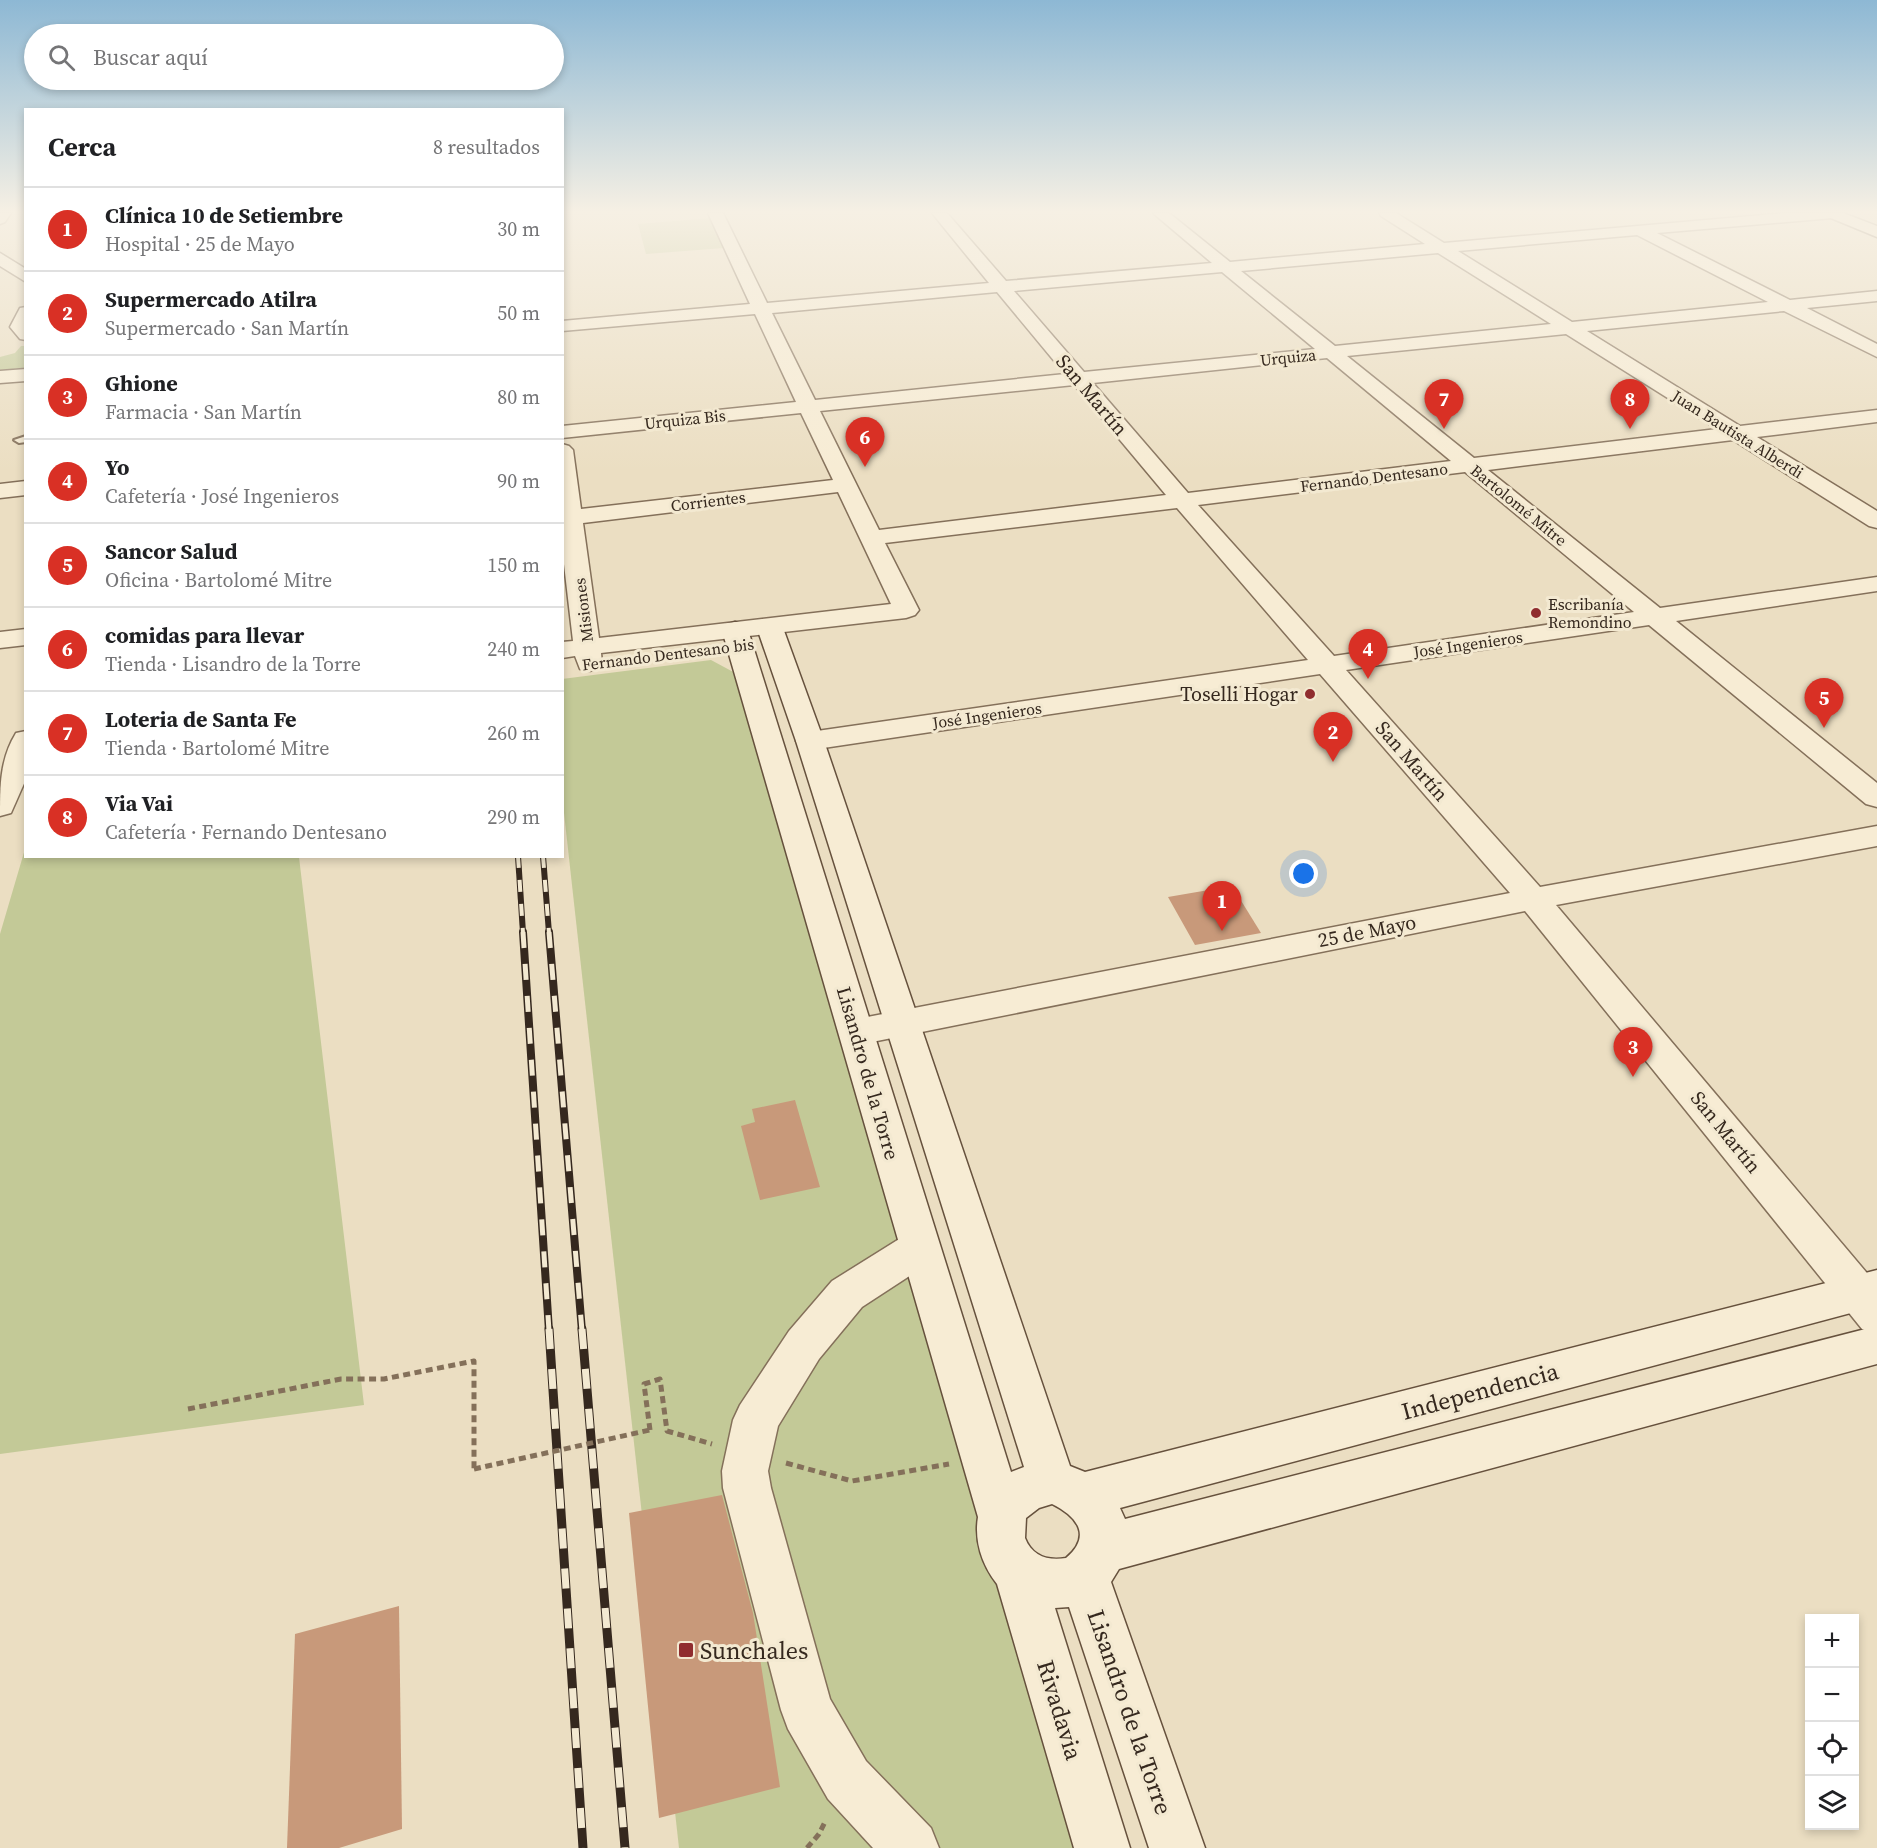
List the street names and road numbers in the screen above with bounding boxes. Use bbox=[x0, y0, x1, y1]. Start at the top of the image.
street label: Urquiza bbox=[1259, 343, 1318, 371]
street label: San Martín bbox=[1050, 348, 1134, 442]
street label: Juan Bautista Alberdi bbox=[1667, 384, 1808, 483]
street label: Urquiza Bis bbox=[643, 404, 727, 434]
street label: Fernando Dentesano bbox=[1299, 457, 1449, 497]
street label: Bartolomé Mitre bbox=[1466, 459, 1572, 551]
street label: Corrientes bbox=[669, 485, 747, 517]
street label: Misiones bbox=[568, 577, 598, 643]
street label: José Ingenieros bbox=[1411, 625, 1524, 663]
street label: Fernando Dentesano bis bbox=[581, 633, 755, 675]
street label: José Ingenieros bbox=[930, 696, 1043, 734]
street label: San Martín bbox=[1369, 715, 1455, 807]
street label: 25 de Mayo bbox=[1316, 908, 1418, 954]
street label: Lisandro de la Torre bbox=[830, 983, 906, 1163]
street label: San Martín bbox=[1684, 1085, 1768, 1179]
street label: Independencia bbox=[1398, 1354, 1563, 1428]
street label: Lisandro de la Torre bbox=[1079, 1605, 1181, 1819]
street label: Rivadavia bbox=[1029, 1656, 1091, 1765]

